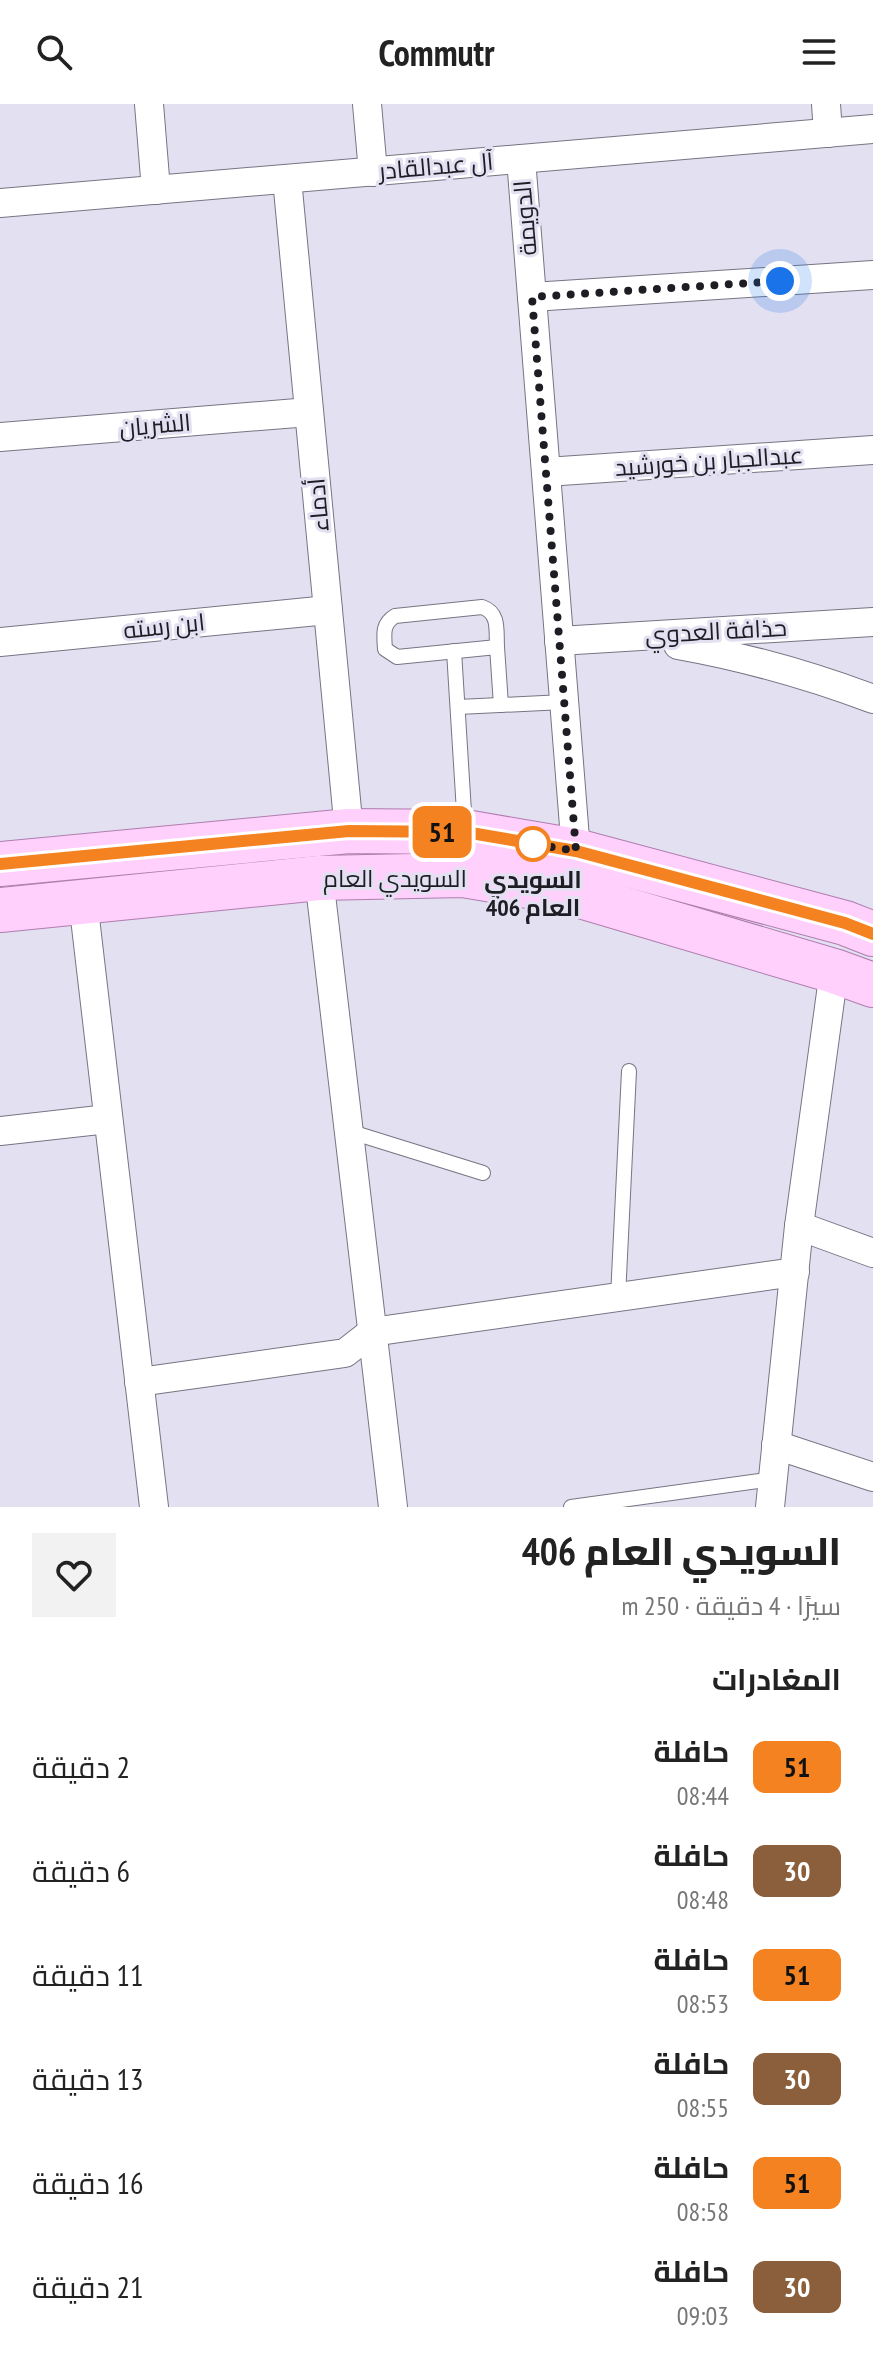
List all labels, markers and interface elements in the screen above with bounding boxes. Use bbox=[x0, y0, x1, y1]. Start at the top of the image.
text: Commutr bbox=[378, 29, 495, 76]
icon: search bbox=[32, 30, 76, 74]
icon: menu bbox=[797, 30, 841, 74]
street label: آل عبدالقادر bbox=[375, 146, 495, 187]
street label: الدويمة bbox=[506, 179, 544, 257]
your location bbox=[760, 261, 800, 301]
street label: الشريان bbox=[118, 406, 192, 444]
street label: عبدالجبار بن خورشيد bbox=[614, 439, 804, 483]
street label: أدماء bbox=[300, 477, 336, 533]
street label: ابن رسته bbox=[122, 606, 206, 646]
street label: حذافة العدوي bbox=[644, 612, 788, 653]
line badge: 51 bbox=[406, 806, 478, 858]
text: 51 bbox=[429, 813, 455, 850]
marker: السويدي العام 406 bbox=[516, 827, 550, 861]
street label: السويدي العام bbox=[323, 863, 467, 897]
place label: السويدي العام 406 bbox=[484, 864, 582, 924]
text: السويدي العام 406 bbox=[522, 1526, 841, 1575]
button: heart bbox=[32, 1533, 116, 1617]
text: سيرًا · 4 دقيقة · 250 m bbox=[622, 1589, 841, 1622]
text: المغادرات bbox=[712, 1659, 841, 1698]
text: حافلة bbox=[654, 1731, 729, 1770]
text: 2 دقيقة bbox=[32, 1747, 130, 1786]
text: 51 bbox=[784, 1748, 810, 1785]
text: 08:44 bbox=[677, 1779, 729, 1812]
text: حافلة bbox=[654, 1835, 729, 1874]
text: 6 دقيقة bbox=[32, 1851, 130, 1890]
text: 30 bbox=[784, 1852, 810, 1889]
text: 08:48 bbox=[677, 1883, 729, 1916]
text: حافلة bbox=[654, 1939, 729, 1978]
text: 11 دقيقة bbox=[32, 1955, 143, 1994]
text: 51 bbox=[784, 1956, 810, 1993]
text: 08:53 bbox=[677, 1987, 729, 2020]
text: حافلة bbox=[654, 2043, 729, 2082]
text: 13 دقيقة bbox=[32, 2059, 143, 2098]
text: 30 bbox=[784, 2060, 810, 2097]
text: 08:55 bbox=[677, 2091, 729, 2124]
text: حافلة bbox=[654, 2147, 729, 2186]
text: 16 دقيقة bbox=[32, 2163, 143, 2202]
text: 51 bbox=[784, 2164, 810, 2201]
text: 08:58 bbox=[677, 2195, 729, 2228]
text: حافلة bbox=[654, 2251, 729, 2290]
text: 21 دقيقة bbox=[32, 2267, 143, 2306]
text: 30 bbox=[784, 2268, 810, 2305]
text: 09:03 bbox=[677, 2299, 729, 2332]

